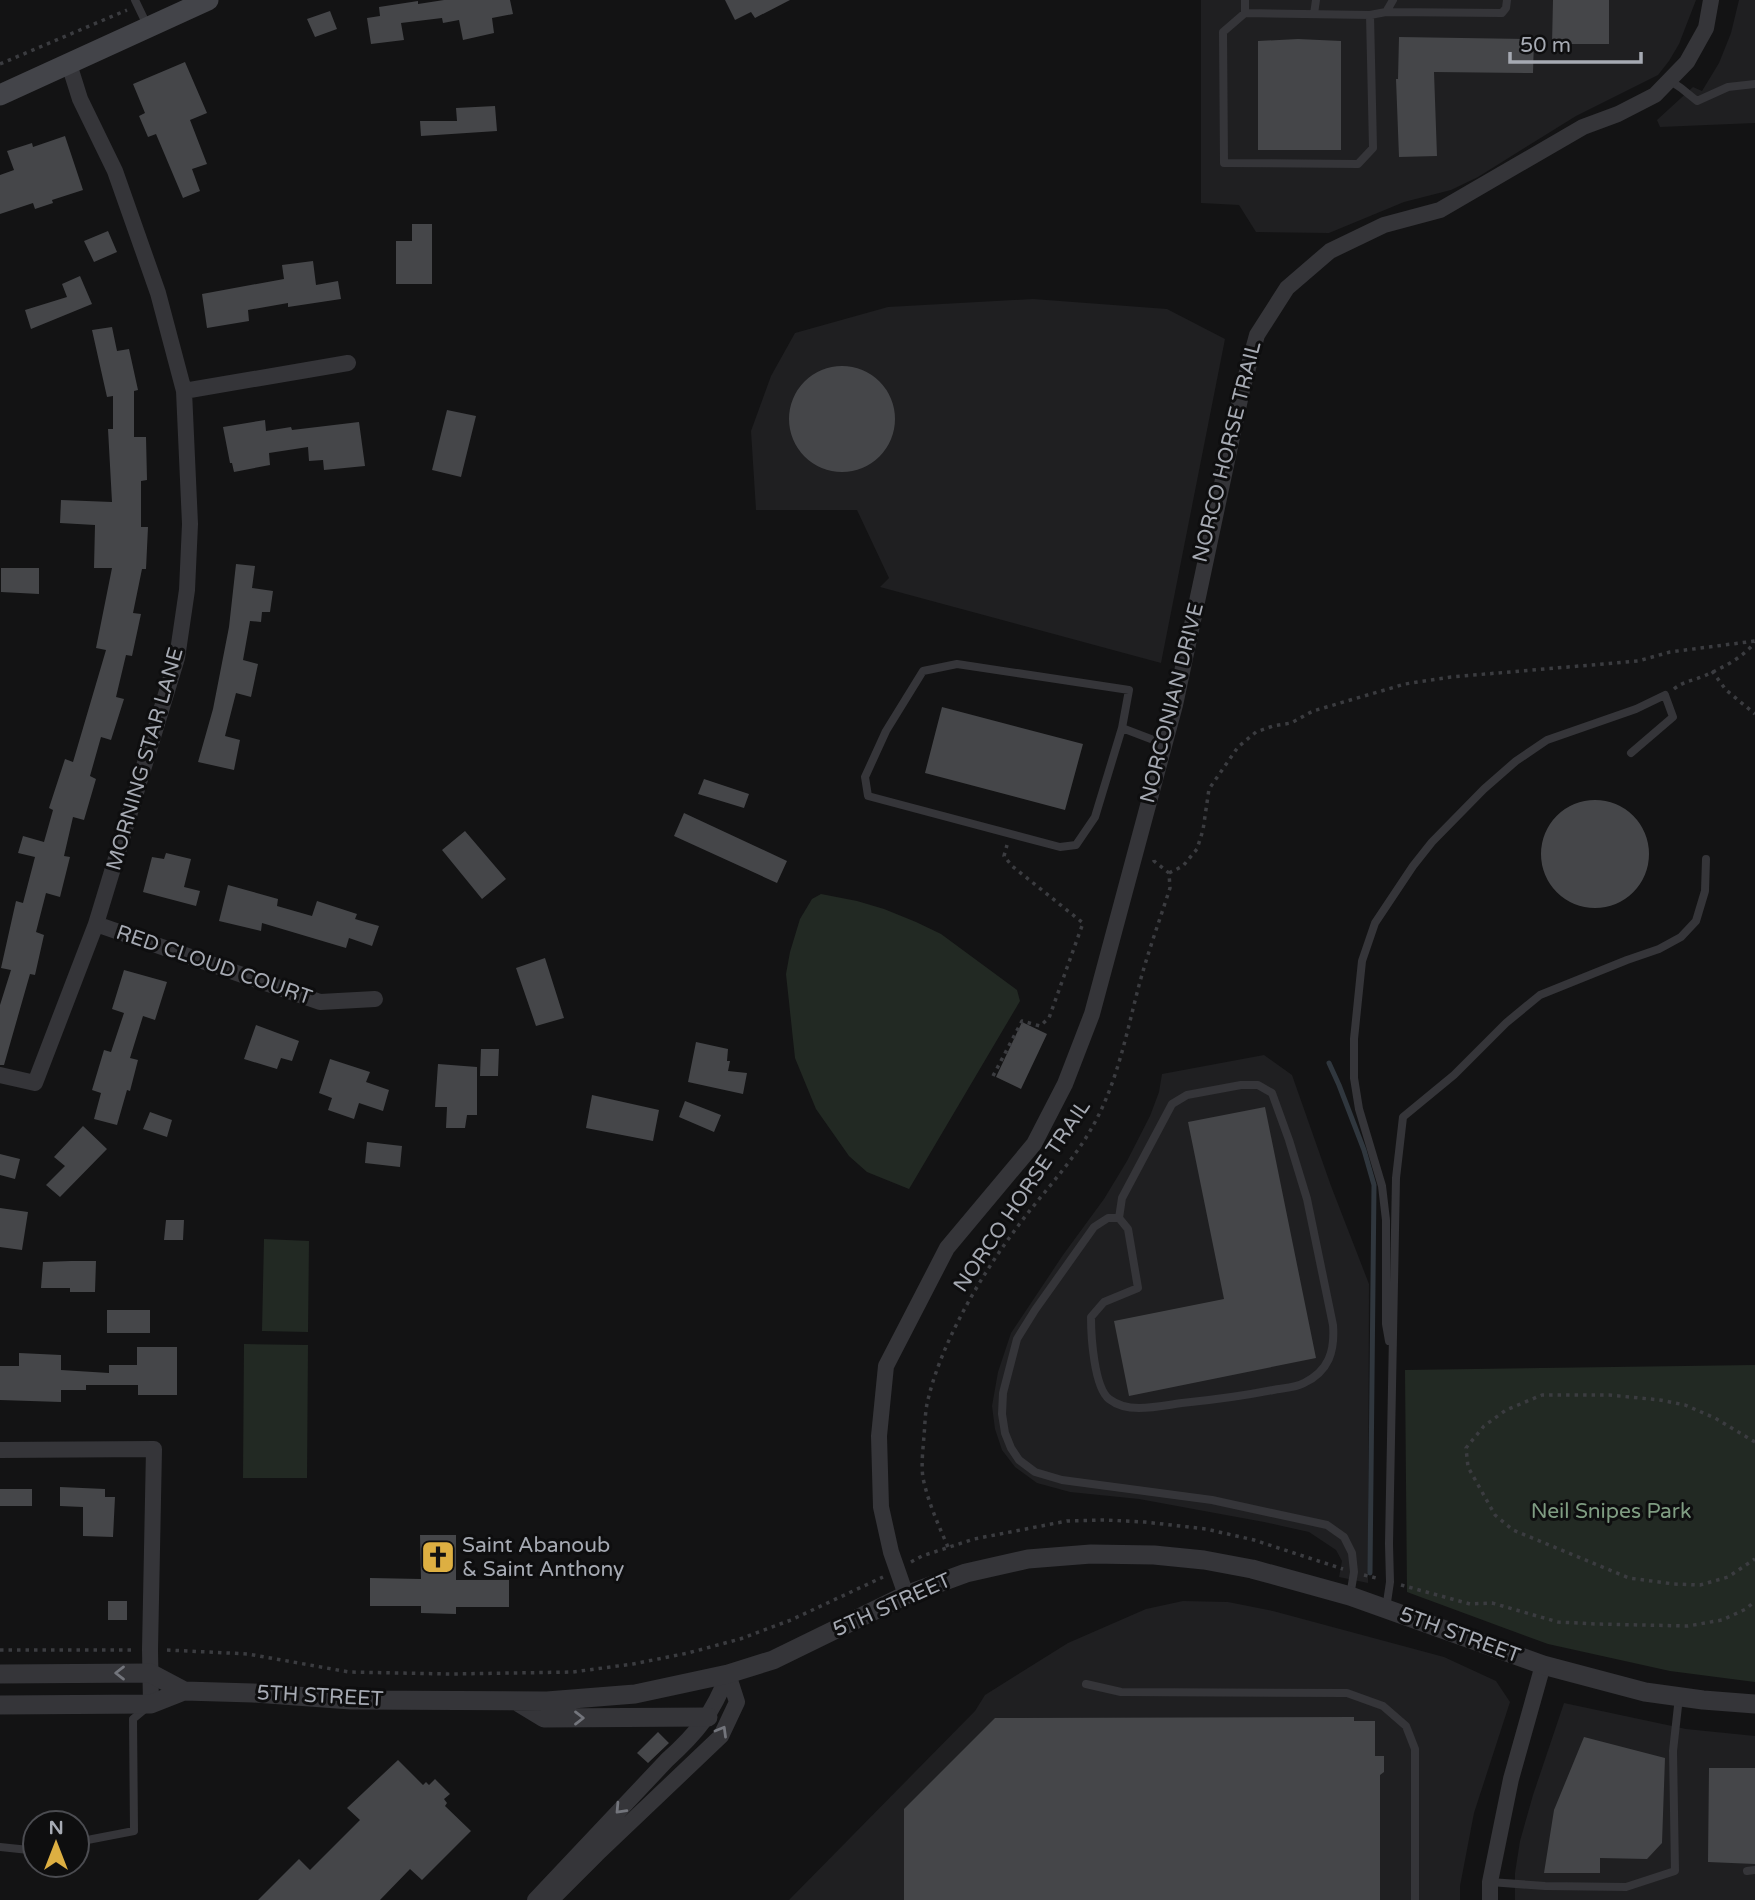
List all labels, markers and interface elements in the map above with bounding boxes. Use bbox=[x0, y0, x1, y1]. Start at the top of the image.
scale bar bbox=[1510, 21, 1641, 65]
text: 50 m bbox=[1520, 33, 1571, 58]
street label: NORCO HORSE TRAIL bbox=[1187, 339, 1267, 565]
street label: NORCONIAN DRIVE bbox=[1135, 600, 1209, 806]
street label: MORNING STAR LANE bbox=[101, 645, 189, 873]
street label: RED CLOUD COURT bbox=[113, 920, 315, 1010]
street label: NORCO HORSE TRAIL bbox=[948, 1095, 1096, 1297]
park label: Neil Snipes Park bbox=[1531, 1499, 1691, 1524]
place label: Saint Abanoub & Saint Anthony bbox=[462, 1533, 624, 1582]
church icon: Saint Abanoub & Saint Anthony bbox=[419, 1538, 457, 1576]
street label: 5TH STREET bbox=[829, 1568, 955, 1642]
street label: 5TH STREET bbox=[1396, 1602, 1524, 1668]
one-way arrow bbox=[114, 1665, 125, 1681]
street label: 5TH STREET bbox=[256, 1680, 384, 1712]
one-way arrow bbox=[574, 1710, 584, 1726]
one-way arrow bbox=[714, 1725, 727, 1738]
one-way arrow bbox=[616, 1801, 628, 1814]
north arrow bbox=[21, 1809, 91, 1879]
text: N bbox=[48, 1817, 64, 1839]

